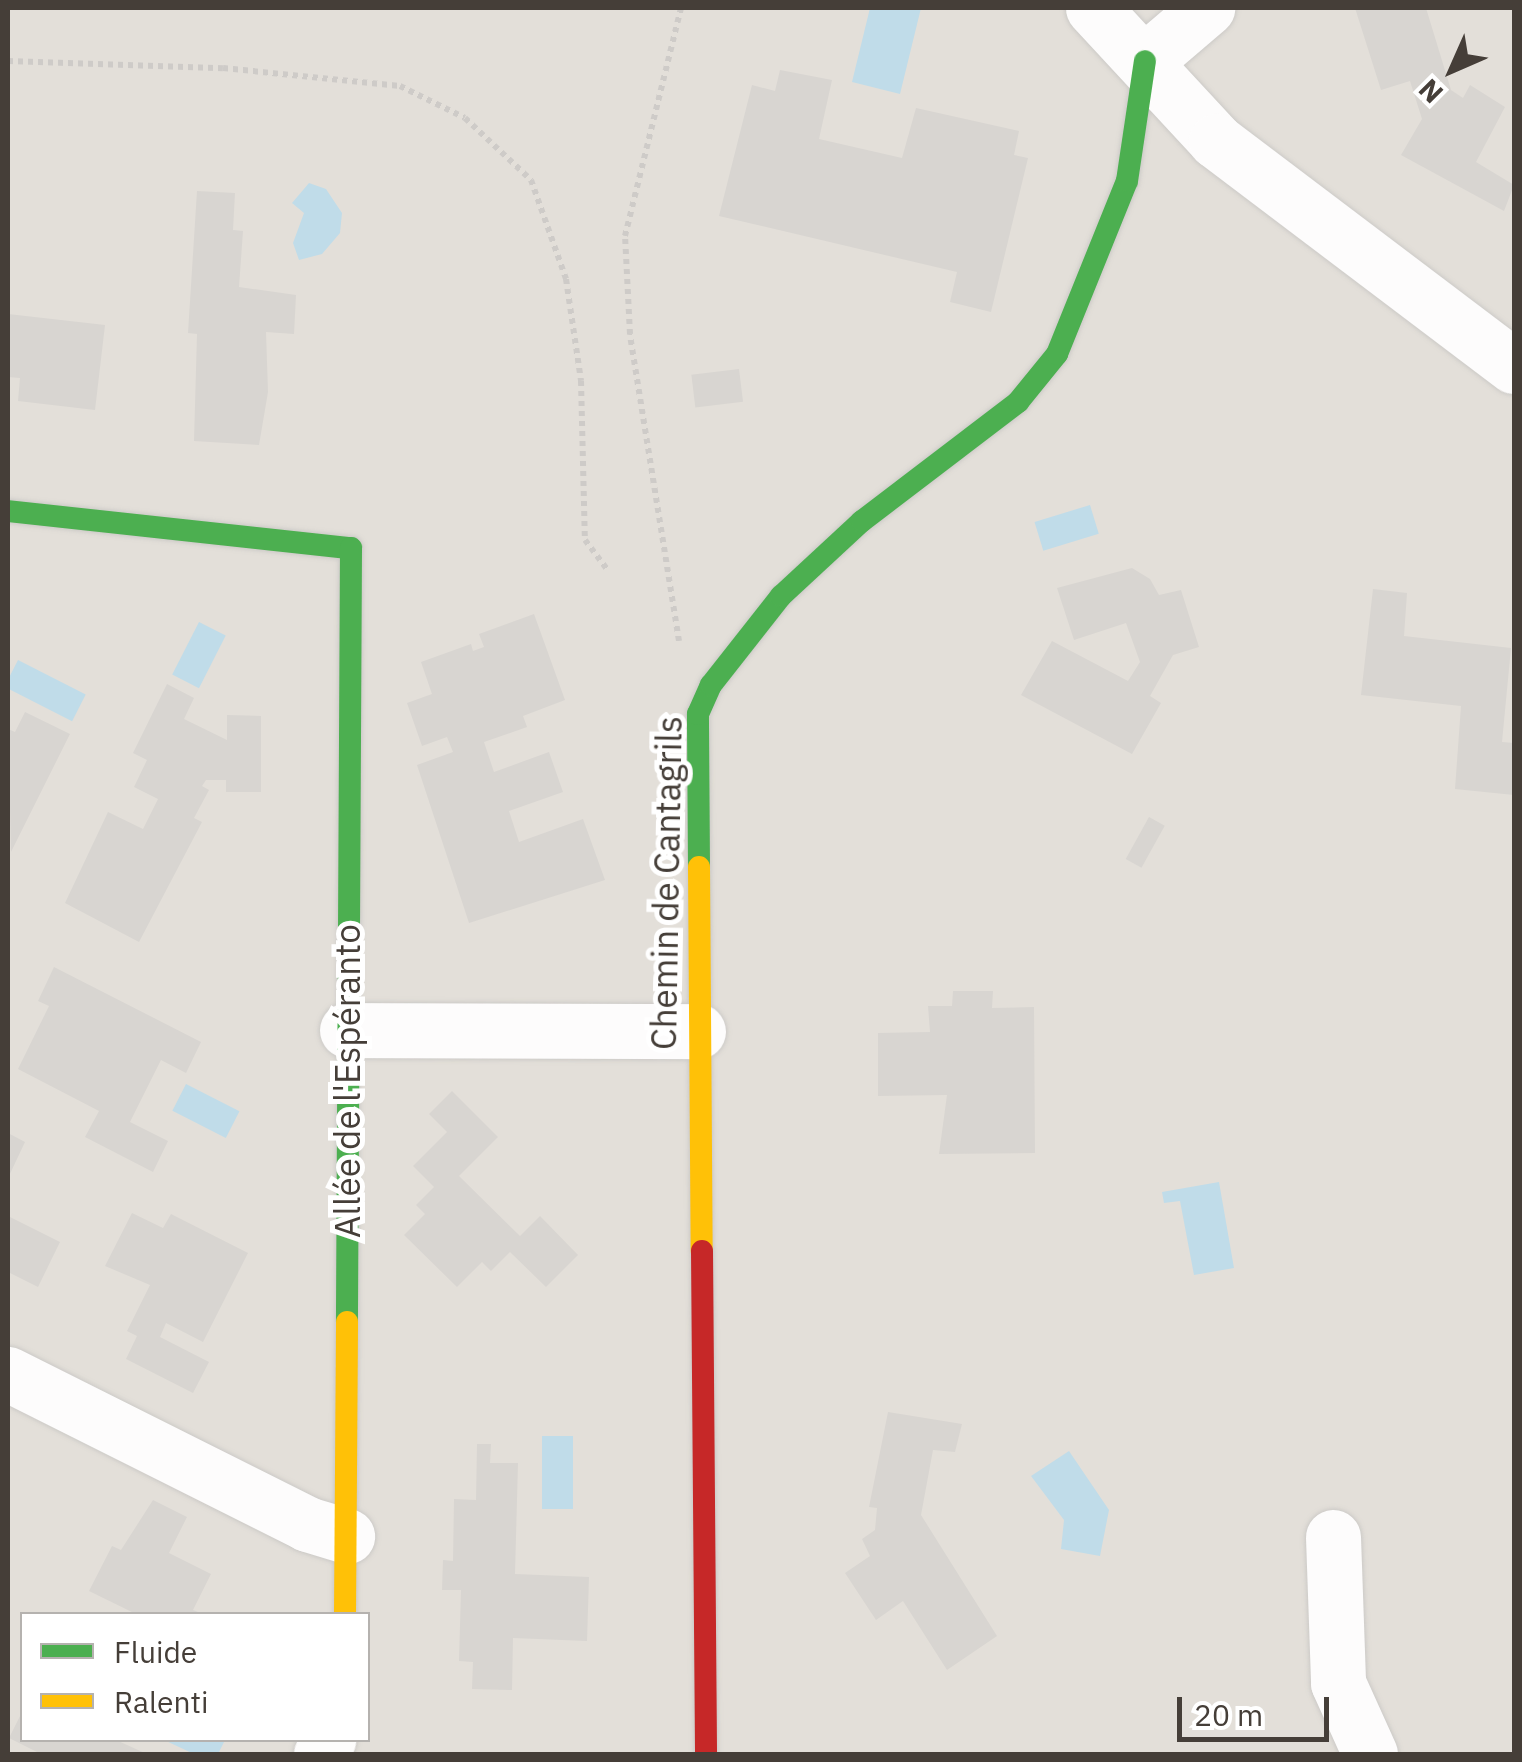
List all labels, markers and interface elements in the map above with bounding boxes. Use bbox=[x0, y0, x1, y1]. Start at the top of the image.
north arrow bbox=[1402, 20, 1502, 120]
text: N bbox=[1410, 71, 1451, 112]
street label: Chemin de Cantagrils bbox=[642, 716, 690, 1050]
street label: Allée de l'Espéranto bbox=[326, 924, 368, 1238]
legend bbox=[20, 1612, 370, 1742]
text: Fluide bbox=[114, 1632, 197, 1671]
scale bar bbox=[1182, 1677, 1334, 1739]
text: Ralenti bbox=[114, 1682, 209, 1721]
text: 20 m bbox=[1194, 1695, 1263, 1734]

